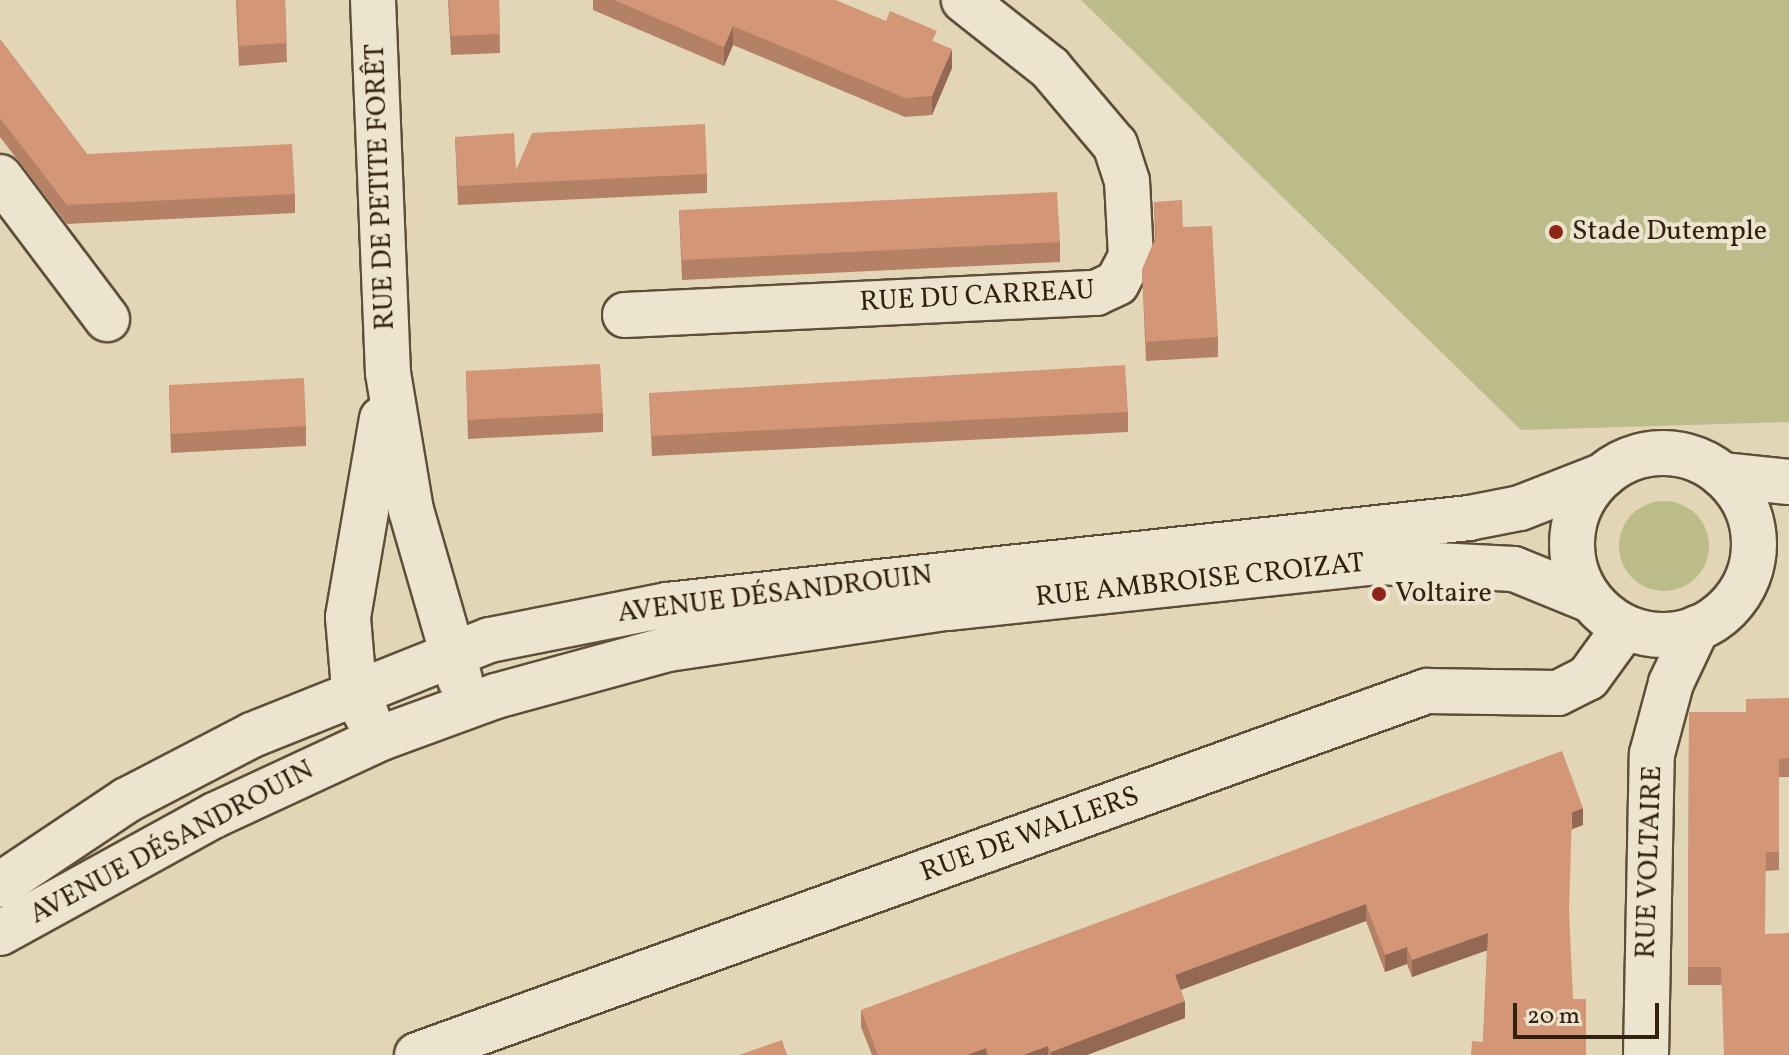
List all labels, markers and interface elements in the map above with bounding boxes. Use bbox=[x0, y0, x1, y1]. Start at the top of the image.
street label: RUE DE PETITE FORÊT bbox=[359, 43, 403, 331]
place label: Stade Dutemple bbox=[1572, 215, 1767, 249]
marker: Stade Dutemple bbox=[1547, 223, 1565, 241]
street label: RUE DU CARREAU bbox=[859, 274, 1095, 320]
street label: RUE AMBROISE CROIZAT bbox=[1034, 547, 1366, 615]
street label: AVENUE DÉSANDROUIN bbox=[616, 559, 934, 631]
place label: Voltaire bbox=[1395, 577, 1492, 611]
marker: Voltaire bbox=[1370, 585, 1388, 603]
street label: AVENUE DÉSANDROUIN bbox=[24, 754, 320, 932]
street label: RUE VOLTAIRE bbox=[1630, 764, 1670, 960]
street label: RUE DE WALLERS bbox=[916, 780, 1144, 890]
scale bar bbox=[1517, 987, 1663, 1037]
text: 20 m bbox=[1527, 1000, 1580, 1034]

